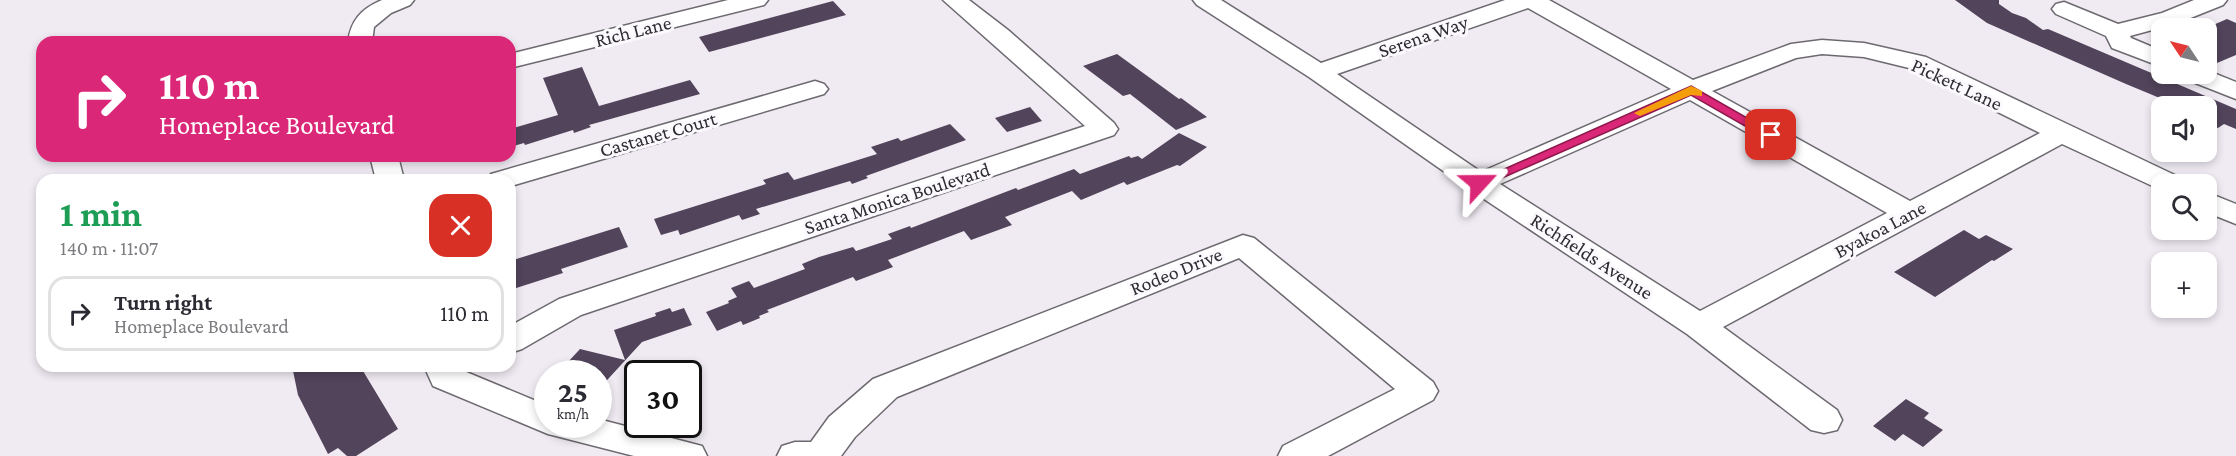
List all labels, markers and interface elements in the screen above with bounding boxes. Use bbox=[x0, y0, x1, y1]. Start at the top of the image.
street label: Serena Way bbox=[1375, 10, 1472, 63]
street label: Rich Lane bbox=[593, 11, 674, 51]
north arrow bbox=[2151, 18, 2217, 84]
map controls bbox=[2151, 18, 2217, 318]
street label: Pickett Lane bbox=[1908, 53, 2006, 115]
icon: right bbox=[60, 60, 138, 138]
text: 110 m bbox=[159, 61, 260, 108]
button: sound bbox=[2151, 96, 2217, 162]
street label: Castanet Court bbox=[597, 107, 719, 161]
pin bbox=[1745, 109, 1796, 160]
text: Homeplace Boulevard bbox=[159, 110, 395, 140]
icon: arrive bbox=[1754, 118, 1787, 151]
position arrow bbox=[1447, 151, 1511, 215]
street label: Santa Monica Boulevard bbox=[801, 157, 993, 238]
button: search bbox=[2151, 174, 2217, 240]
text: 1 min bbox=[60, 194, 142, 234]
button: close bbox=[429, 194, 492, 257]
street label: Byakoa Lane bbox=[1831, 196, 1930, 263]
street label: Richfields Avenue bbox=[1527, 208, 1657, 304]
text: 140 m · 11:07 bbox=[60, 237, 158, 259]
street label: Rodeo Drive bbox=[1127, 243, 1225, 299]
button: + bbox=[2151, 252, 2217, 318]
text: Turn right bbox=[114, 290, 212, 315]
icon: right bbox=[63, 297, 96, 330]
text: 110 m bbox=[440, 301, 489, 326]
text: Homeplace Boulevard bbox=[114, 315, 289, 337]
speed limit sign: 30 bbox=[624, 360, 702, 438]
text: 25 bbox=[558, 375, 588, 408]
text: km/h bbox=[557, 406, 589, 422]

